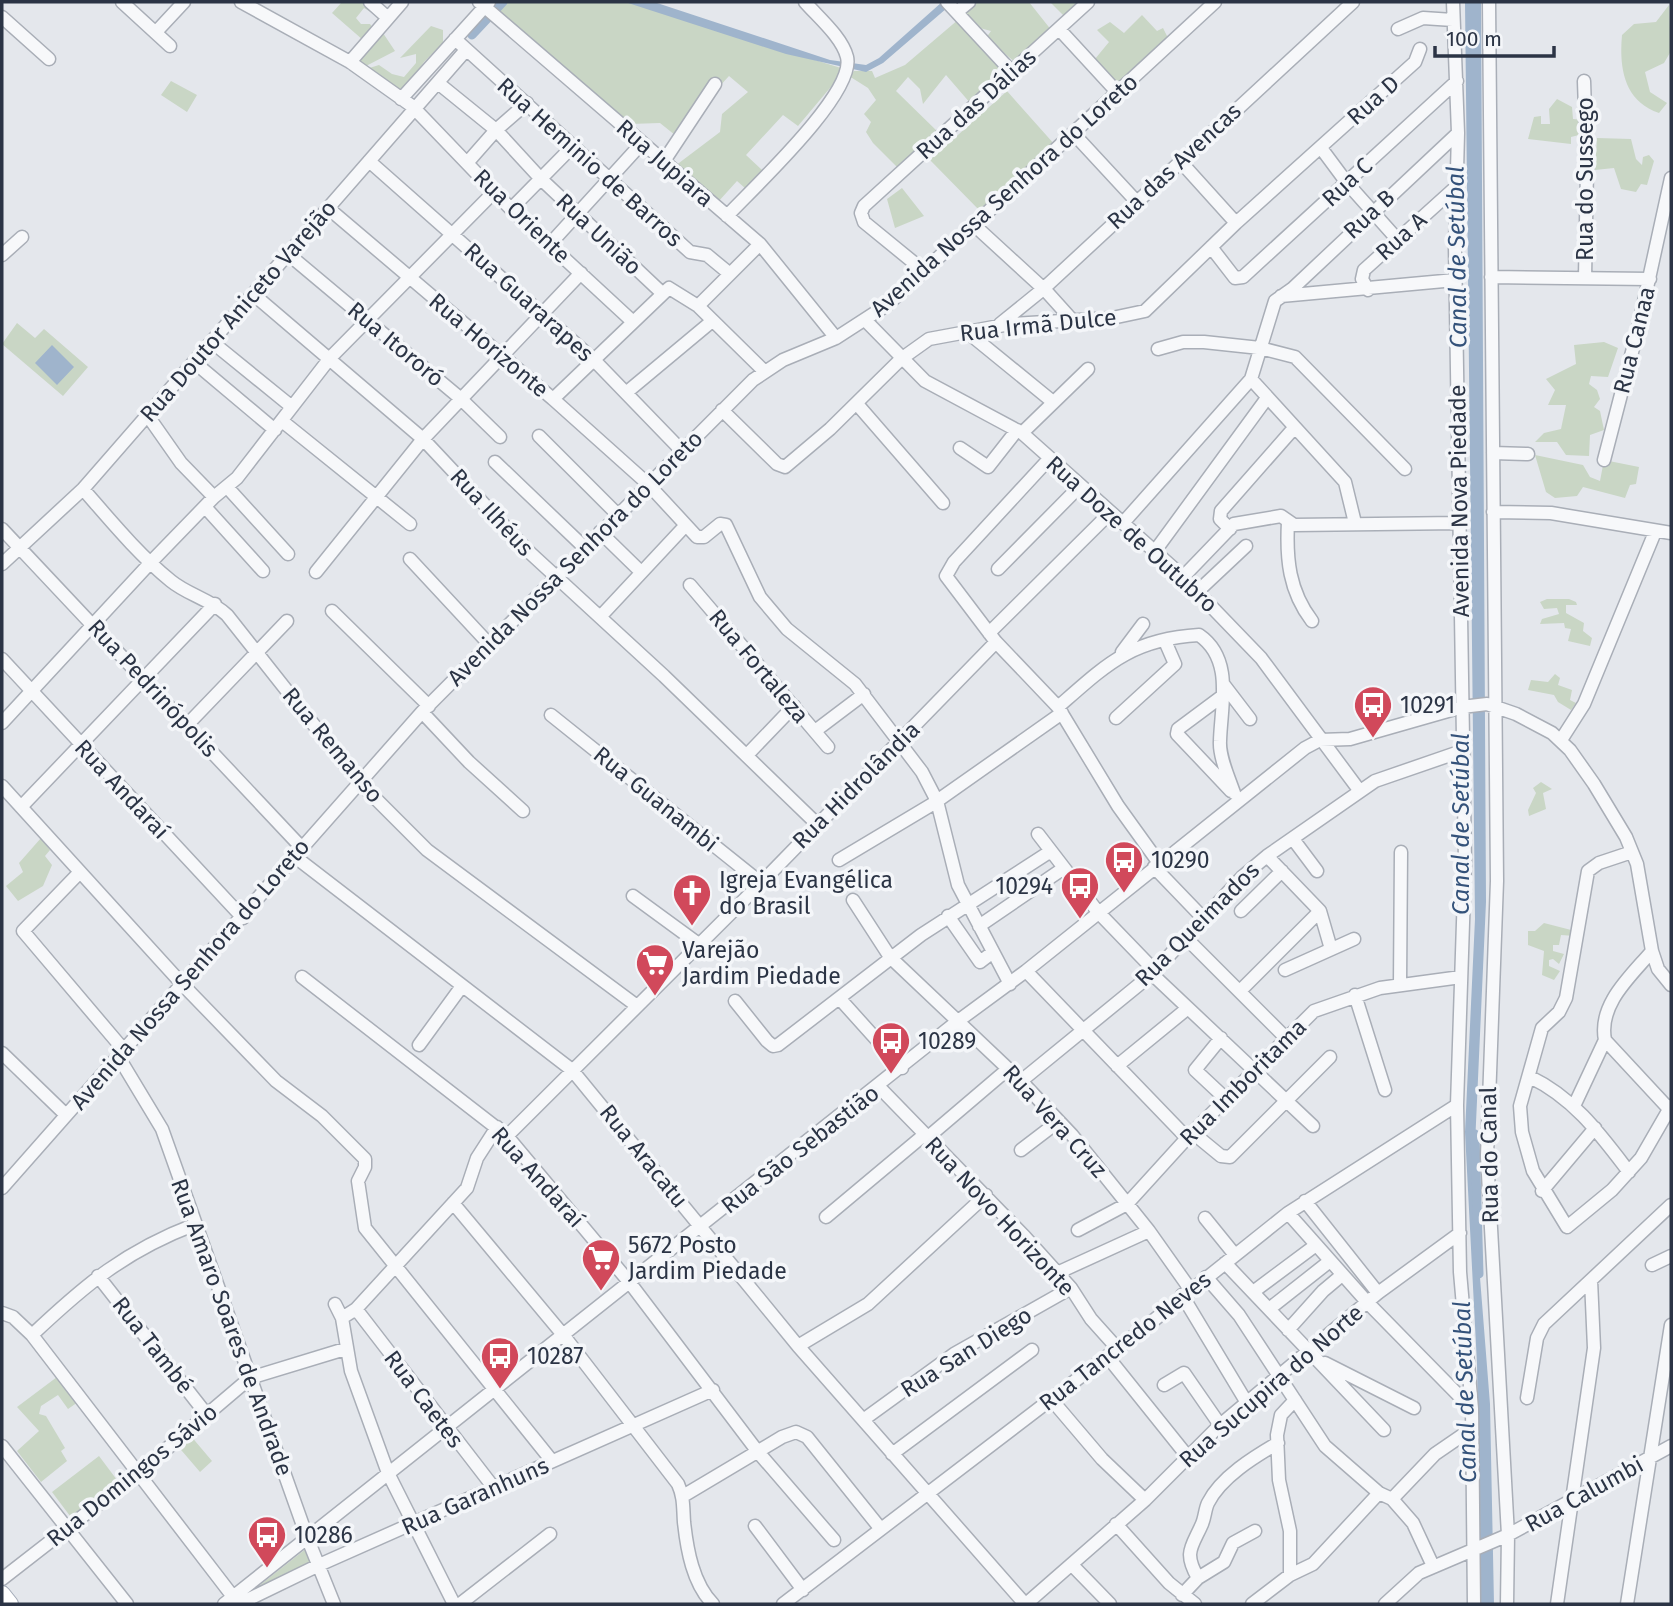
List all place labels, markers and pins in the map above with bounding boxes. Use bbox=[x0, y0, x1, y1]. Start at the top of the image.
bus stop icon: 10291 bbox=[1352, 684, 1394, 739]
place label: 10291 bbox=[1400, 691, 1455, 719]
bus stop icon: 10290 bbox=[1103, 839, 1145, 894]
place label: 10290 bbox=[1151, 846, 1210, 874]
bus stop icon: 10294 bbox=[1059, 865, 1101, 920]
place label: Igreja Evangélica do Brasil bbox=[719, 866, 893, 920]
church icon: Igreja Evangélica do Brasil bbox=[671, 872, 713, 927]
place label: 10294 bbox=[995, 872, 1053, 900]
place label: Varejão Jardim Piedade bbox=[682, 936, 841, 990]
supermarket icon: Varejão Jardim Piedade bbox=[634, 942, 676, 997]
bus stop icon: 10289 bbox=[870, 1020, 912, 1075]
place label: 10289 bbox=[918, 1027, 976, 1055]
place label: 5672 Posto Jardim Piedade bbox=[628, 1231, 787, 1285]
supermarket icon: 5672 Posto Jardim Piedade bbox=[580, 1237, 622, 1292]
bus stop icon: 10287 bbox=[479, 1335, 521, 1390]
place label: 10287 bbox=[527, 1342, 583, 1370]
bus stop icon: 10286 bbox=[246, 1514, 288, 1569]
place label: 10286 bbox=[294, 1521, 353, 1549]

